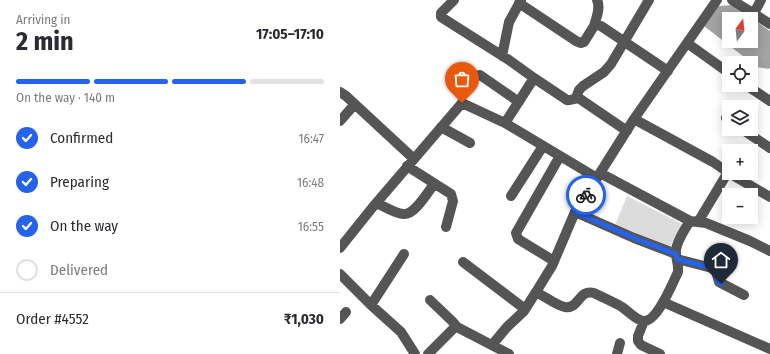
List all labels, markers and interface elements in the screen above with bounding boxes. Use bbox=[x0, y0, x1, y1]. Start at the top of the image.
text: Arriving in bbox=[16, 12, 70, 27]
north arrow bbox=[722, 12, 758, 48]
map controls bbox=[722, 12, 758, 224]
text: 17:05–17:10 bbox=[256, 25, 324, 43]
text: 2 min bbox=[16, 26, 74, 57]
button: locate bbox=[722, 56, 758, 92]
pin bbox=[445, 62, 479, 103]
icon: bag bbox=[451, 68, 473, 90]
text: On the way · 140 m bbox=[16, 90, 115, 105]
button: layers bbox=[722, 100, 758, 136]
icon: check bbox=[16, 127, 38, 149]
text: Confirmed bbox=[50, 129, 113, 147]
text: 16:47 bbox=[298, 131, 324, 146]
button: + bbox=[722, 144, 758, 180]
icon: check bbox=[16, 171, 38, 193]
text: Preparing bbox=[50, 173, 109, 191]
text: 16:48 bbox=[297, 175, 324, 190]
courier bbox=[566, 175, 606, 215]
icon: bike bbox=[575, 184, 597, 206]
button: − bbox=[722, 188, 758, 224]
icon: check bbox=[16, 215, 38, 237]
text: On the way bbox=[50, 217, 118, 235]
text: 16:55 bbox=[298, 219, 324, 234]
pin bbox=[704, 243, 738, 284]
icon: home bbox=[710, 249, 732, 271]
text: Delivered bbox=[50, 261, 108, 279]
text: Order #4552 bbox=[16, 310, 89, 328]
text: ₹1,030 bbox=[284, 310, 324, 328]

